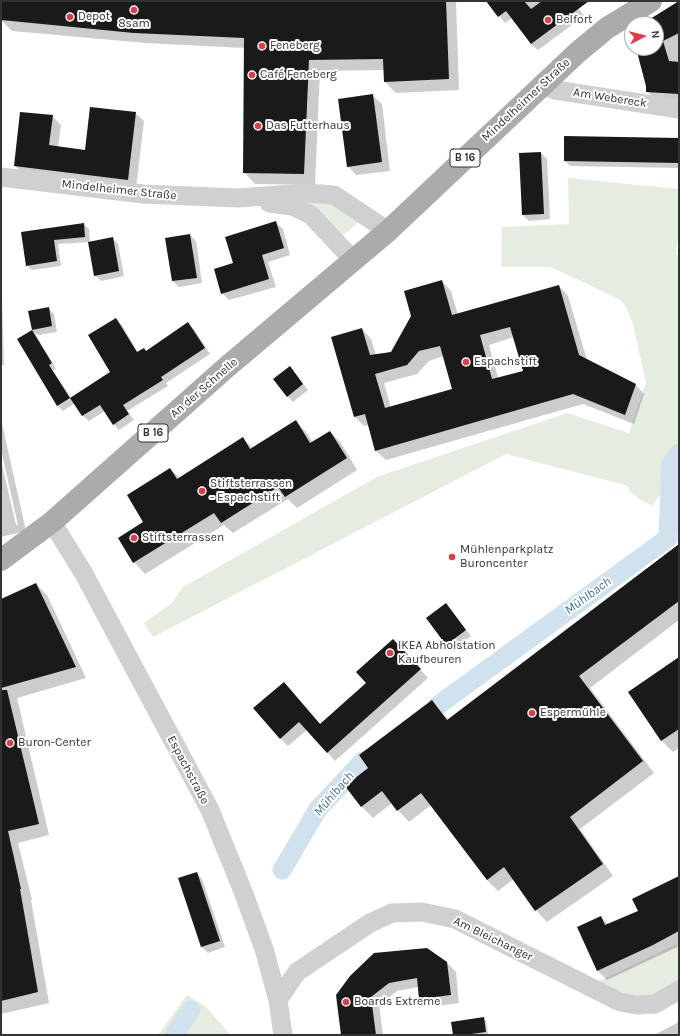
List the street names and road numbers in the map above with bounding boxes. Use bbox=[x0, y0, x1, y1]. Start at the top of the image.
street label: Mindelheimer Straße bbox=[479, 55, 573, 145]
street label: Am Webereck bbox=[572, 85, 648, 111]
road number: B 16 bbox=[450, 149, 480, 167]
street label: Mindelheimer Straße bbox=[61, 177, 177, 203]
street label: An der Schnelle bbox=[167, 355, 241, 421]
road number: B 16 bbox=[138, 424, 168, 442]
street label: Espachstraße bbox=[164, 733, 212, 807]
street label: Am Bleichanger bbox=[451, 914, 535, 964]

